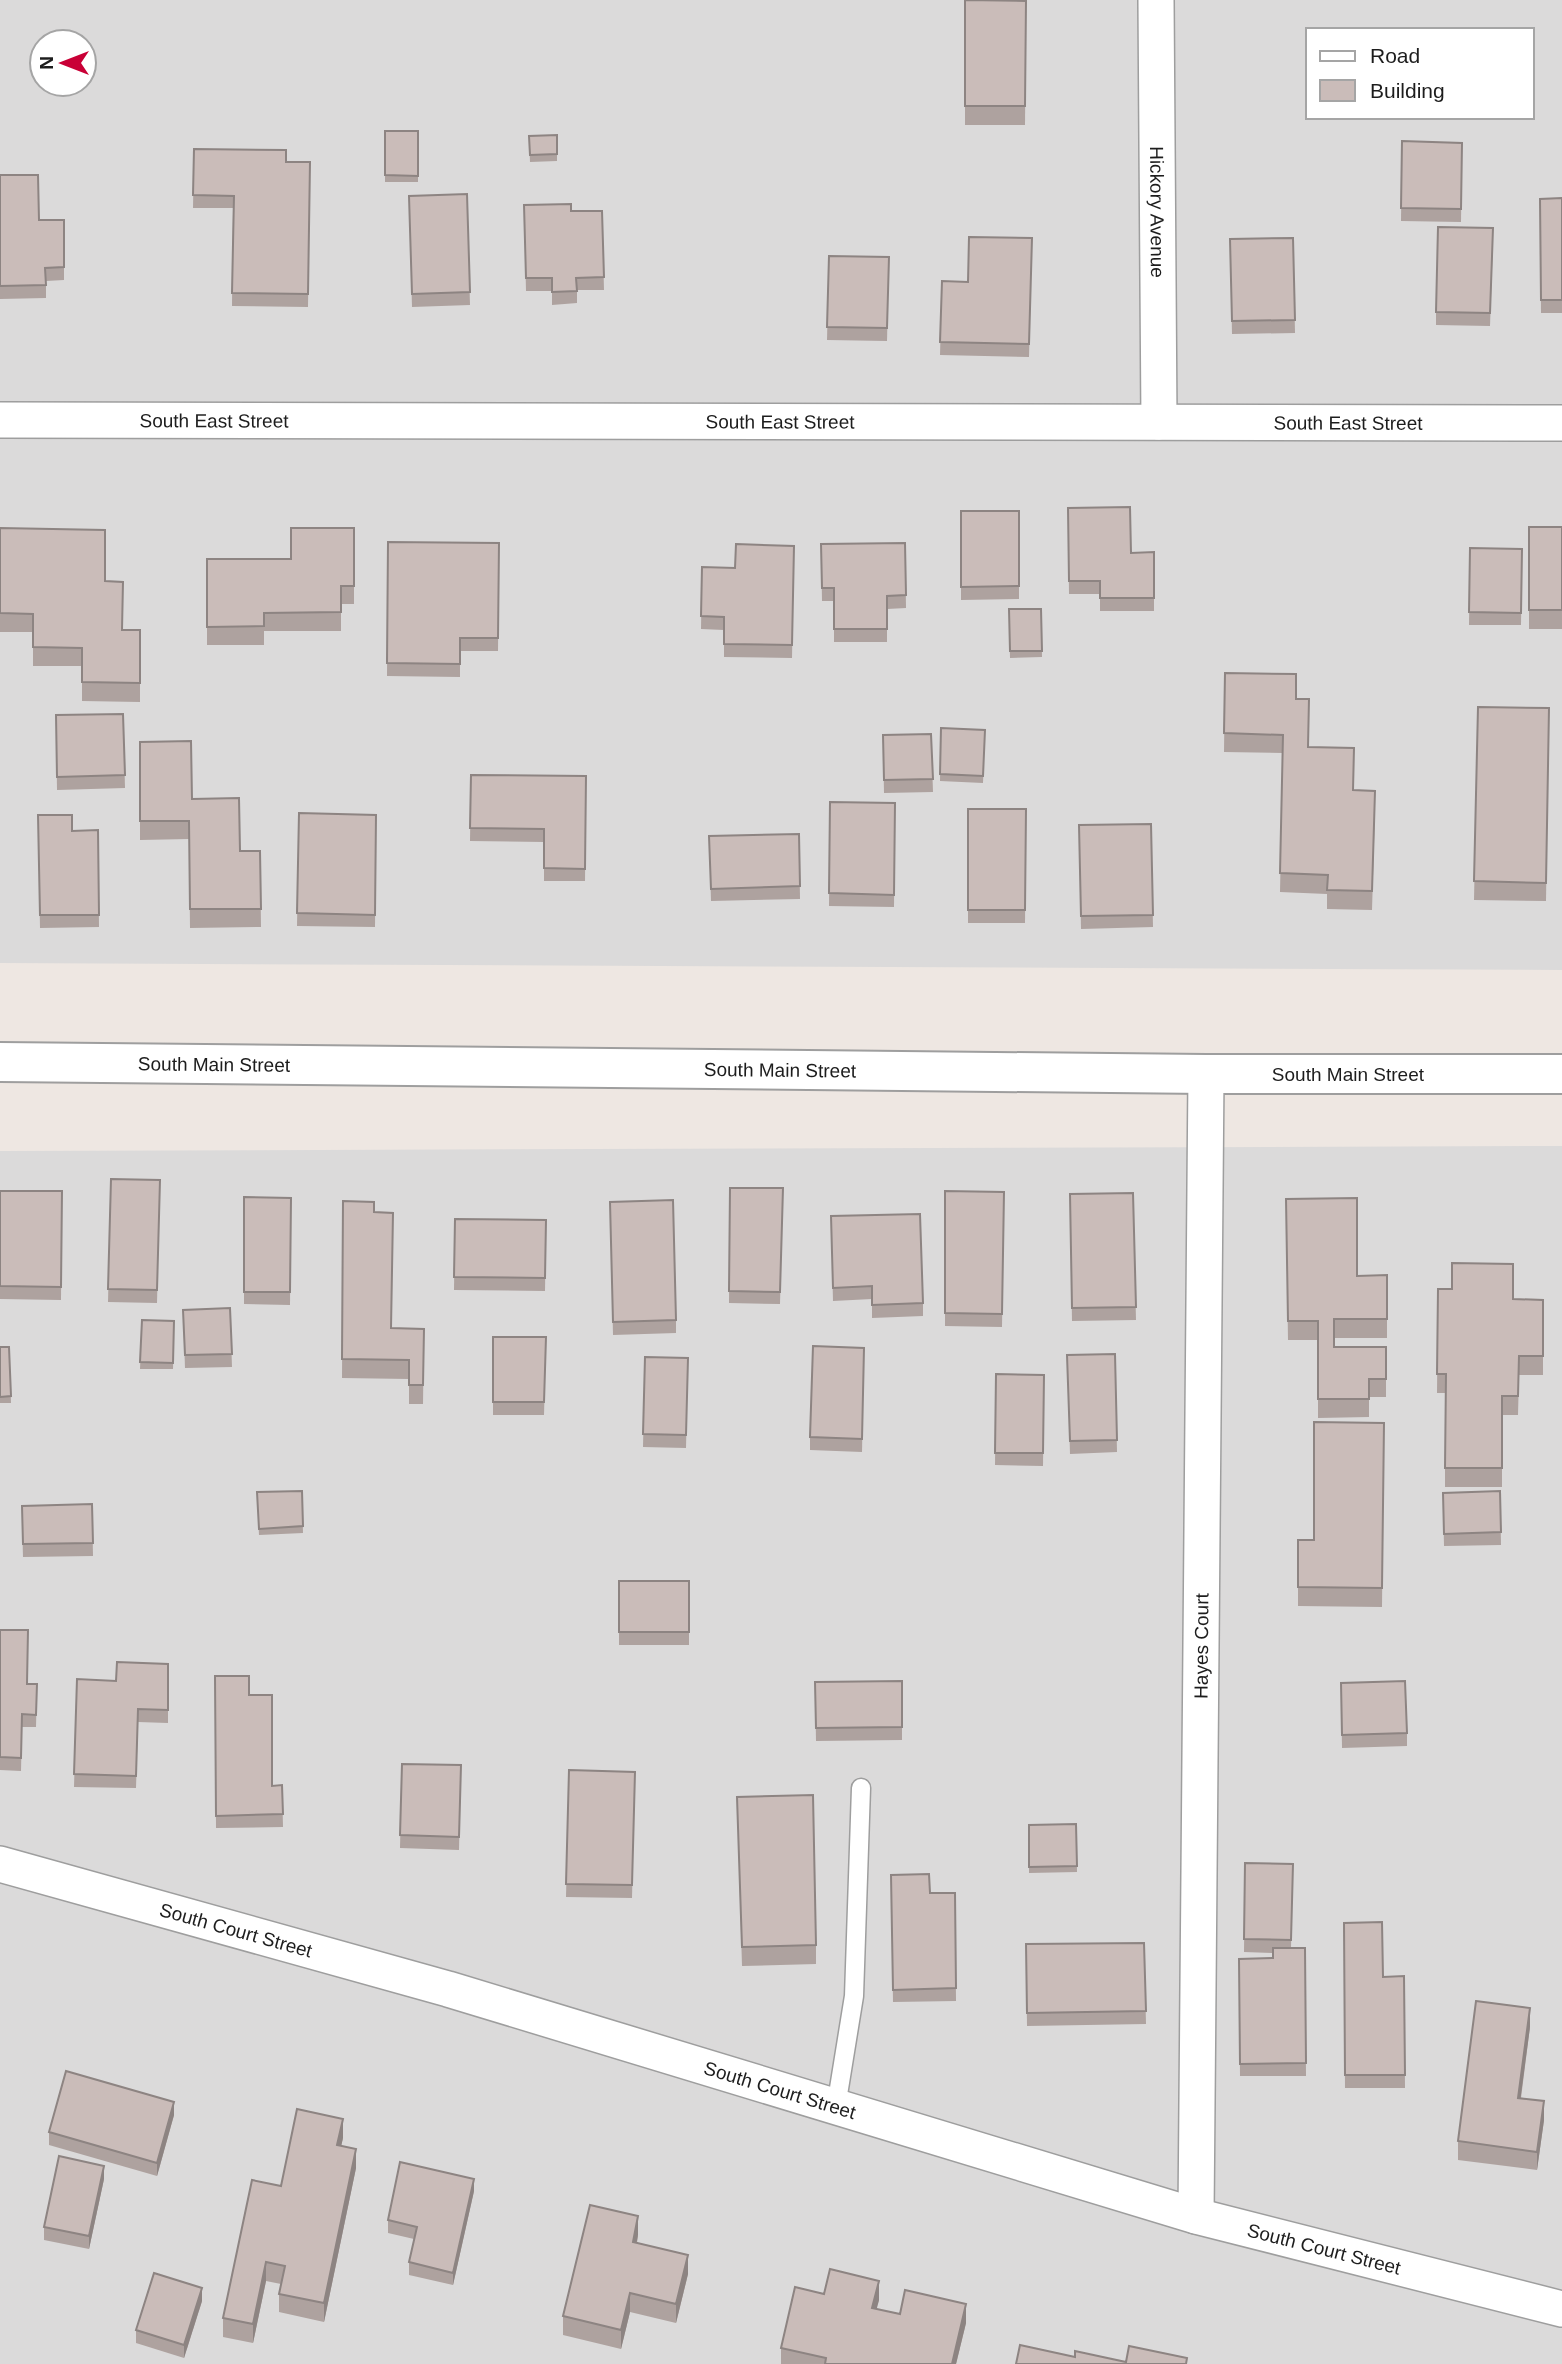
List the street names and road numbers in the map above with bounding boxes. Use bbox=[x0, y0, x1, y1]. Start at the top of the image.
street label: Hickory Avenue bbox=[1146, 146, 1168, 278]
street label: South East Street bbox=[139, 410, 289, 432]
street label: South East Street bbox=[705, 411, 855, 433]
street label: South East Street bbox=[1273, 412, 1423, 434]
street label: South Main Street bbox=[138, 1053, 291, 1076]
street label: South Main Street bbox=[704, 1059, 857, 1082]
street label: South Main Street bbox=[1272, 1064, 1425, 1085]
street label: Hayes Court bbox=[1191, 1592, 1212, 1699]
street label: South Court Street bbox=[157, 1899, 315, 1962]
street label: South Court Street bbox=[701, 2057, 859, 2123]
street label: South Court Street bbox=[1245, 2219, 1404, 2279]

